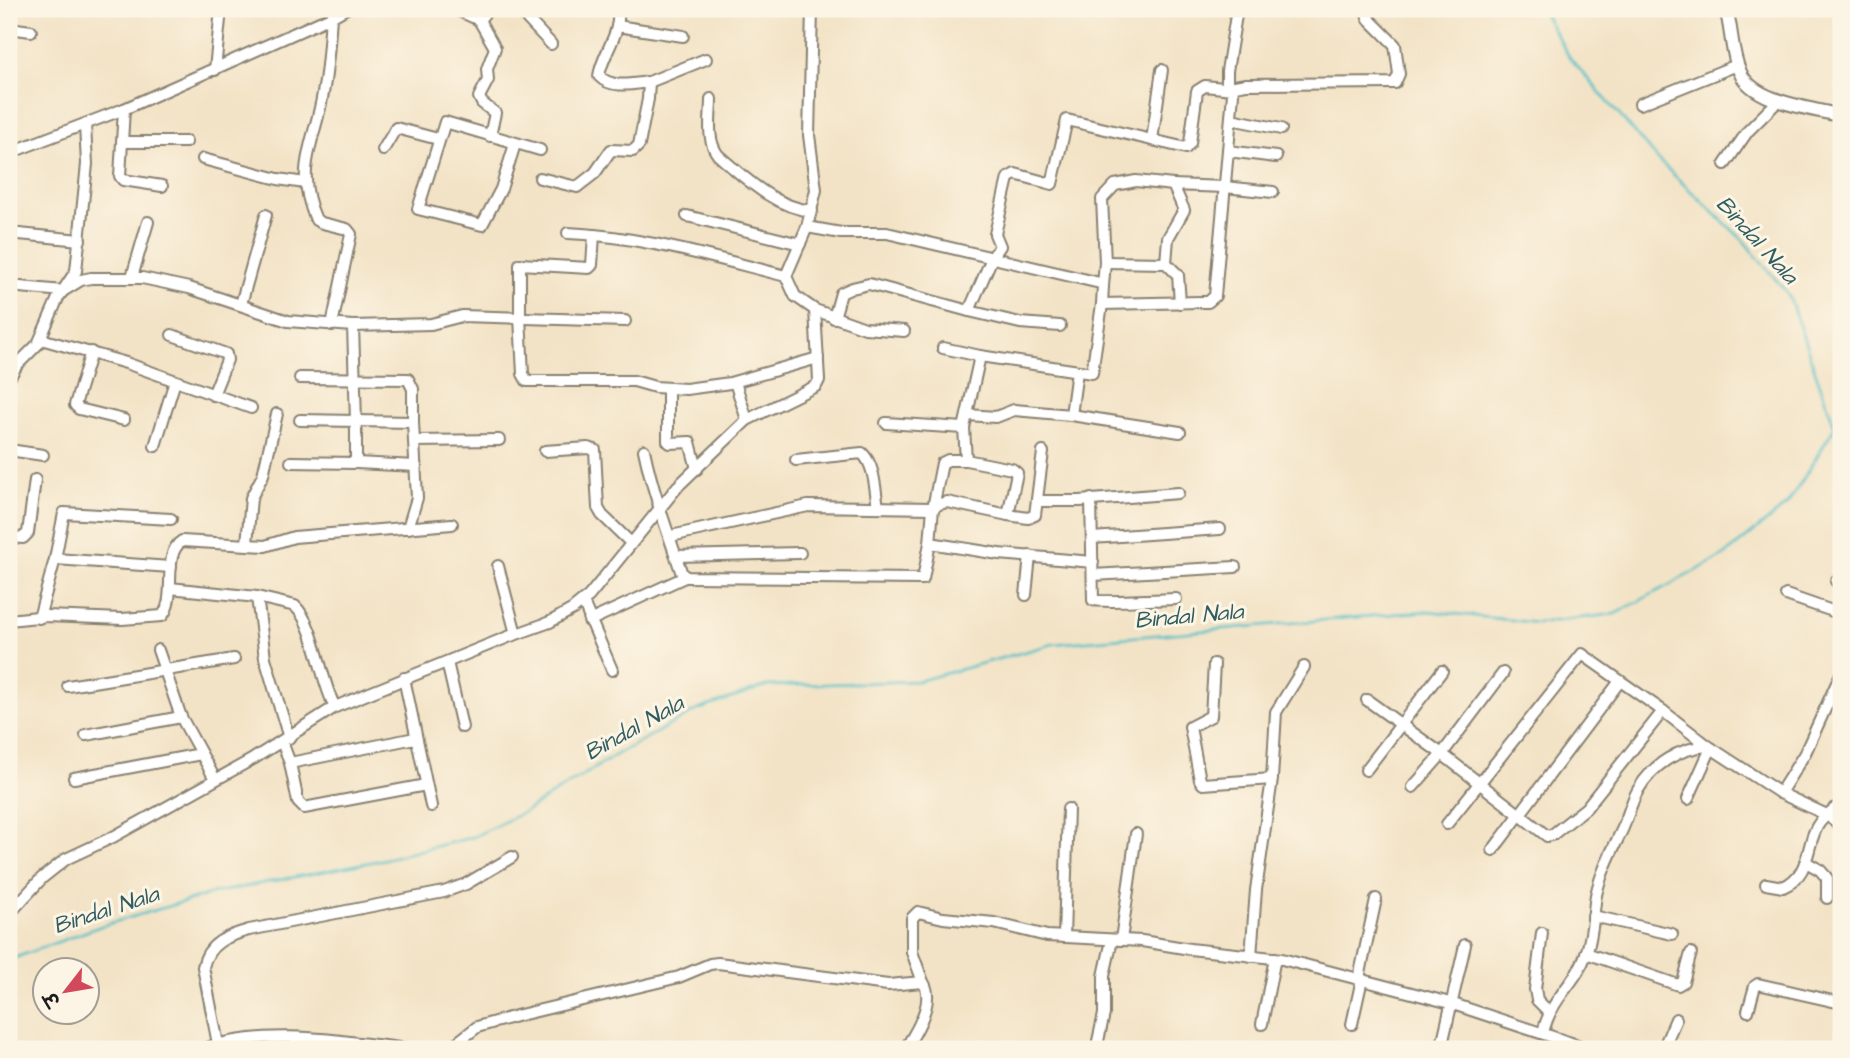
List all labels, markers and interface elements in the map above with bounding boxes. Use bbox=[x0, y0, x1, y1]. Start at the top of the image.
water label: Bindal Nala bbox=[1709, 189, 1806, 292]
water label: Bindal Nala bbox=[1133, 595, 1246, 637]
water label: Bindal Nala bbox=[579, 687, 691, 768]
water label: Bindal Nala bbox=[49, 878, 164, 942]
north arrow bbox=[32, 956, 102, 1026]
text: उ bbox=[37, 985, 69, 1013]

